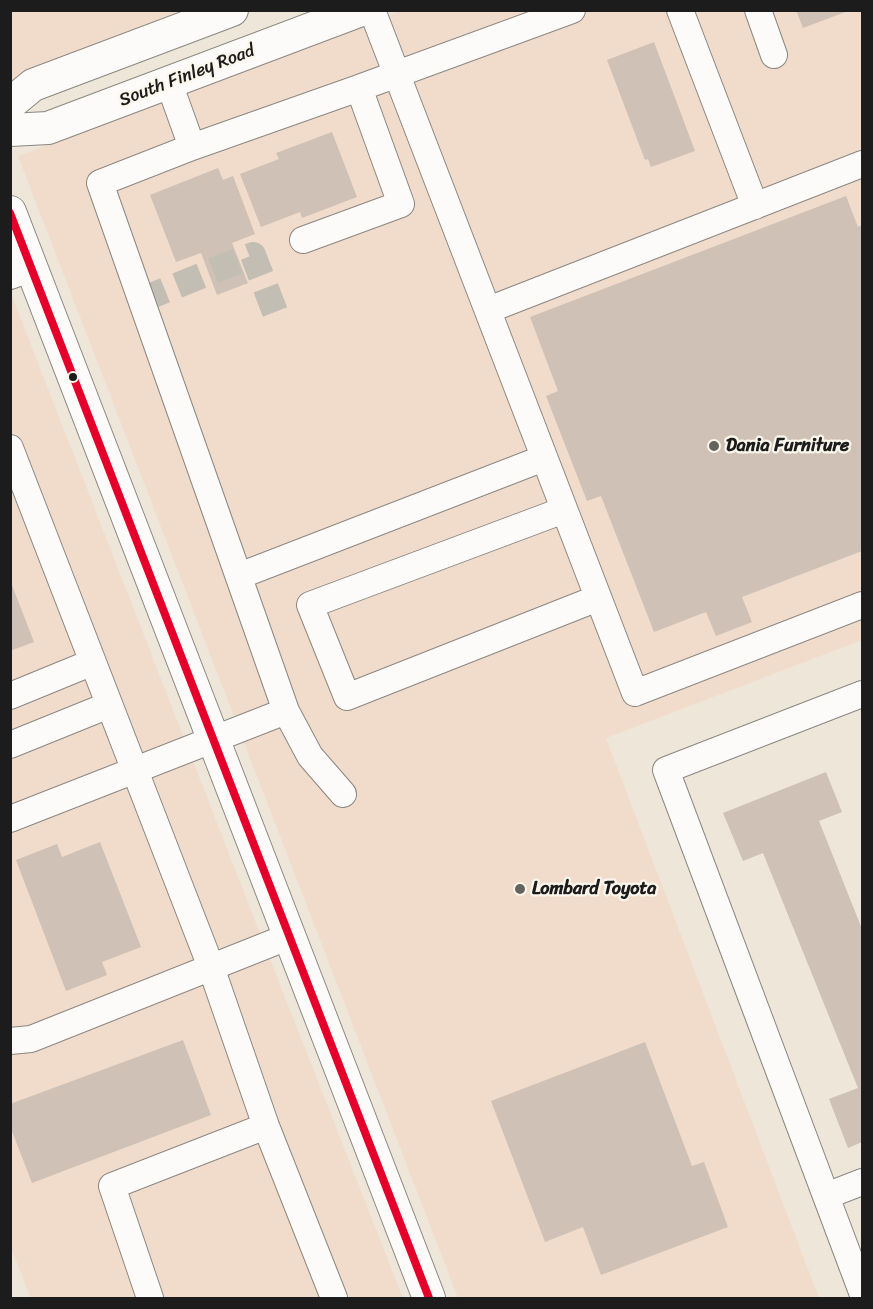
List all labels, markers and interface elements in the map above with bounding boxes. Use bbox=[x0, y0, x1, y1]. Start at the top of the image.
street label: South Finley Road bbox=[116, 40, 258, 112]
unlabelled marker bbox=[67, 371, 79, 383]
place label: Dania Furniture bbox=[726, 435, 849, 457]
marker: Dania Furniture bbox=[707, 439, 721, 453]
place label: Lombard Toyota bbox=[532, 878, 656, 900]
marker: Lombard Toyota bbox=[513, 882, 527, 896]

